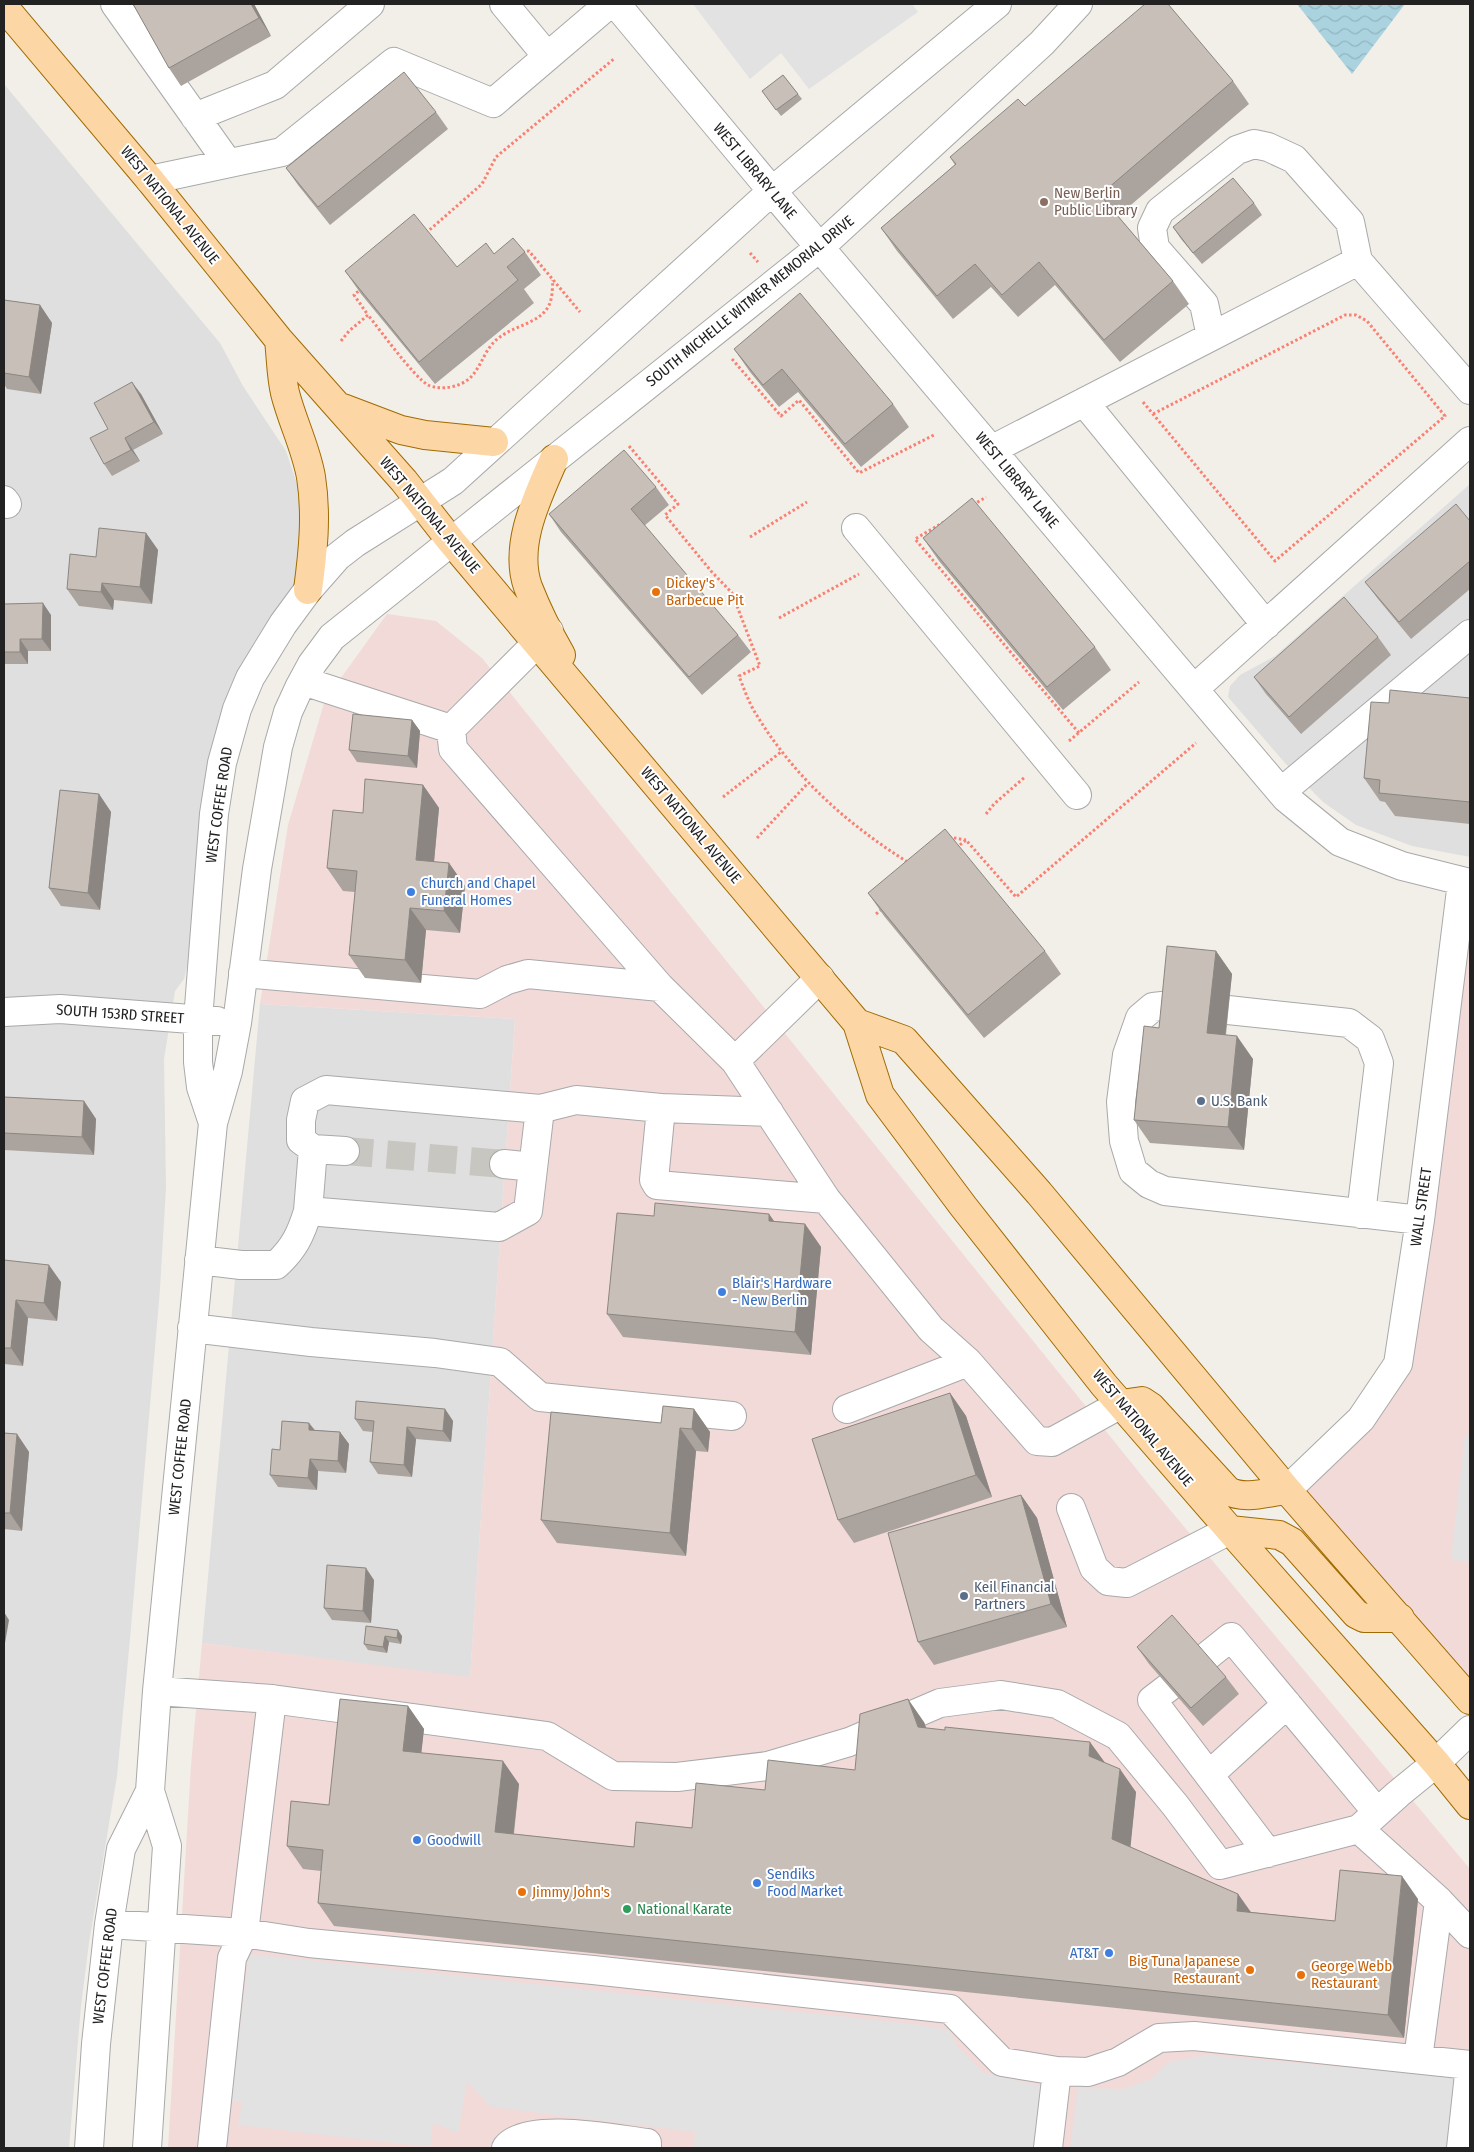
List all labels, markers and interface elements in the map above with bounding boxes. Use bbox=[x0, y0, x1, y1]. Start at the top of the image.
street label: WEST LIBRARY LANE bbox=[710, 119, 800, 223]
street label: WEST NATIONAL AVENUE bbox=[117, 142, 223, 268]
place label: New Berlin Public Library bbox=[1054, 184, 1138, 219]
marker: New Berlin Public Library bbox=[1038, 196, 1050, 208]
street label: SOUTH MICHELLE WITMER MEMORIAL DRIVE bbox=[643, 212, 857, 390]
street label: WEST LIBRARY LANE bbox=[972, 428, 1062, 532]
street label: WEST NATIONAL AVENUE bbox=[376, 453, 484, 577]
place label: Dickey's Barbecue Pit bbox=[666, 574, 744, 609]
marker: Dickey's Barbecue Pit bbox=[650, 586, 662, 598]
street label: WEST COFFEE ROAD bbox=[202, 746, 236, 864]
street label: WEST NATIONAL AVENUE bbox=[637, 763, 745, 887]
place label: Church and Chapel Funeral Homes bbox=[421, 874, 536, 909]
marker: Church and Chapel Funeral Homes bbox=[405, 886, 417, 898]
street label: SOUTH 153RD STREET bbox=[55, 1001, 185, 1027]
place label: U.S. Bank bbox=[1211, 1092, 1267, 1110]
marker: U.S. Bank bbox=[1195, 1095, 1207, 1107]
street label: WALL STREET bbox=[1407, 1166, 1435, 1247]
place label: Blair's Hardware - New Berlin bbox=[732, 1274, 832, 1309]
marker: Blair's Hardware - New Berlin bbox=[716, 1286, 728, 1298]
street label: WEST NATIONAL AVENUE bbox=[1089, 1366, 1197, 1490]
street label: WEST COFFEE ROAD bbox=[165, 1398, 195, 1516]
place label: Keil Financial Partners bbox=[974, 1578, 1055, 1613]
marker: Keil Financial Partners bbox=[958, 1590, 970, 1602]
place label: Goodwill bbox=[427, 1831, 481, 1849]
marker: Goodwill bbox=[411, 1834, 423, 1846]
place label: Sendiks Food Market bbox=[767, 1865, 843, 1900]
marker: Sendiks Food Market bbox=[751, 1877, 763, 1889]
place label: Jimmy John's bbox=[532, 1883, 610, 1901]
marker: Jimmy John's bbox=[516, 1886, 528, 1898]
place label: National Karate bbox=[637, 1900, 732, 1918]
marker: National Karate bbox=[621, 1903, 633, 1915]
street label: WEST COFFEE ROAD bbox=[89, 1907, 121, 2025]
place label: AT&T bbox=[1070, 1944, 1099, 1962]
marker: AT&T bbox=[1103, 1947, 1115, 1959]
place label: Big Tuna Japanese Restaurant bbox=[1129, 1952, 1240, 1987]
place label: George Webb Restaurant bbox=[1311, 1957, 1392, 1992]
marker: Big Tuna Japanese Restaurant bbox=[1244, 1964, 1256, 1976]
marker: George Webb Restaurant bbox=[1295, 1969, 1307, 1981]

